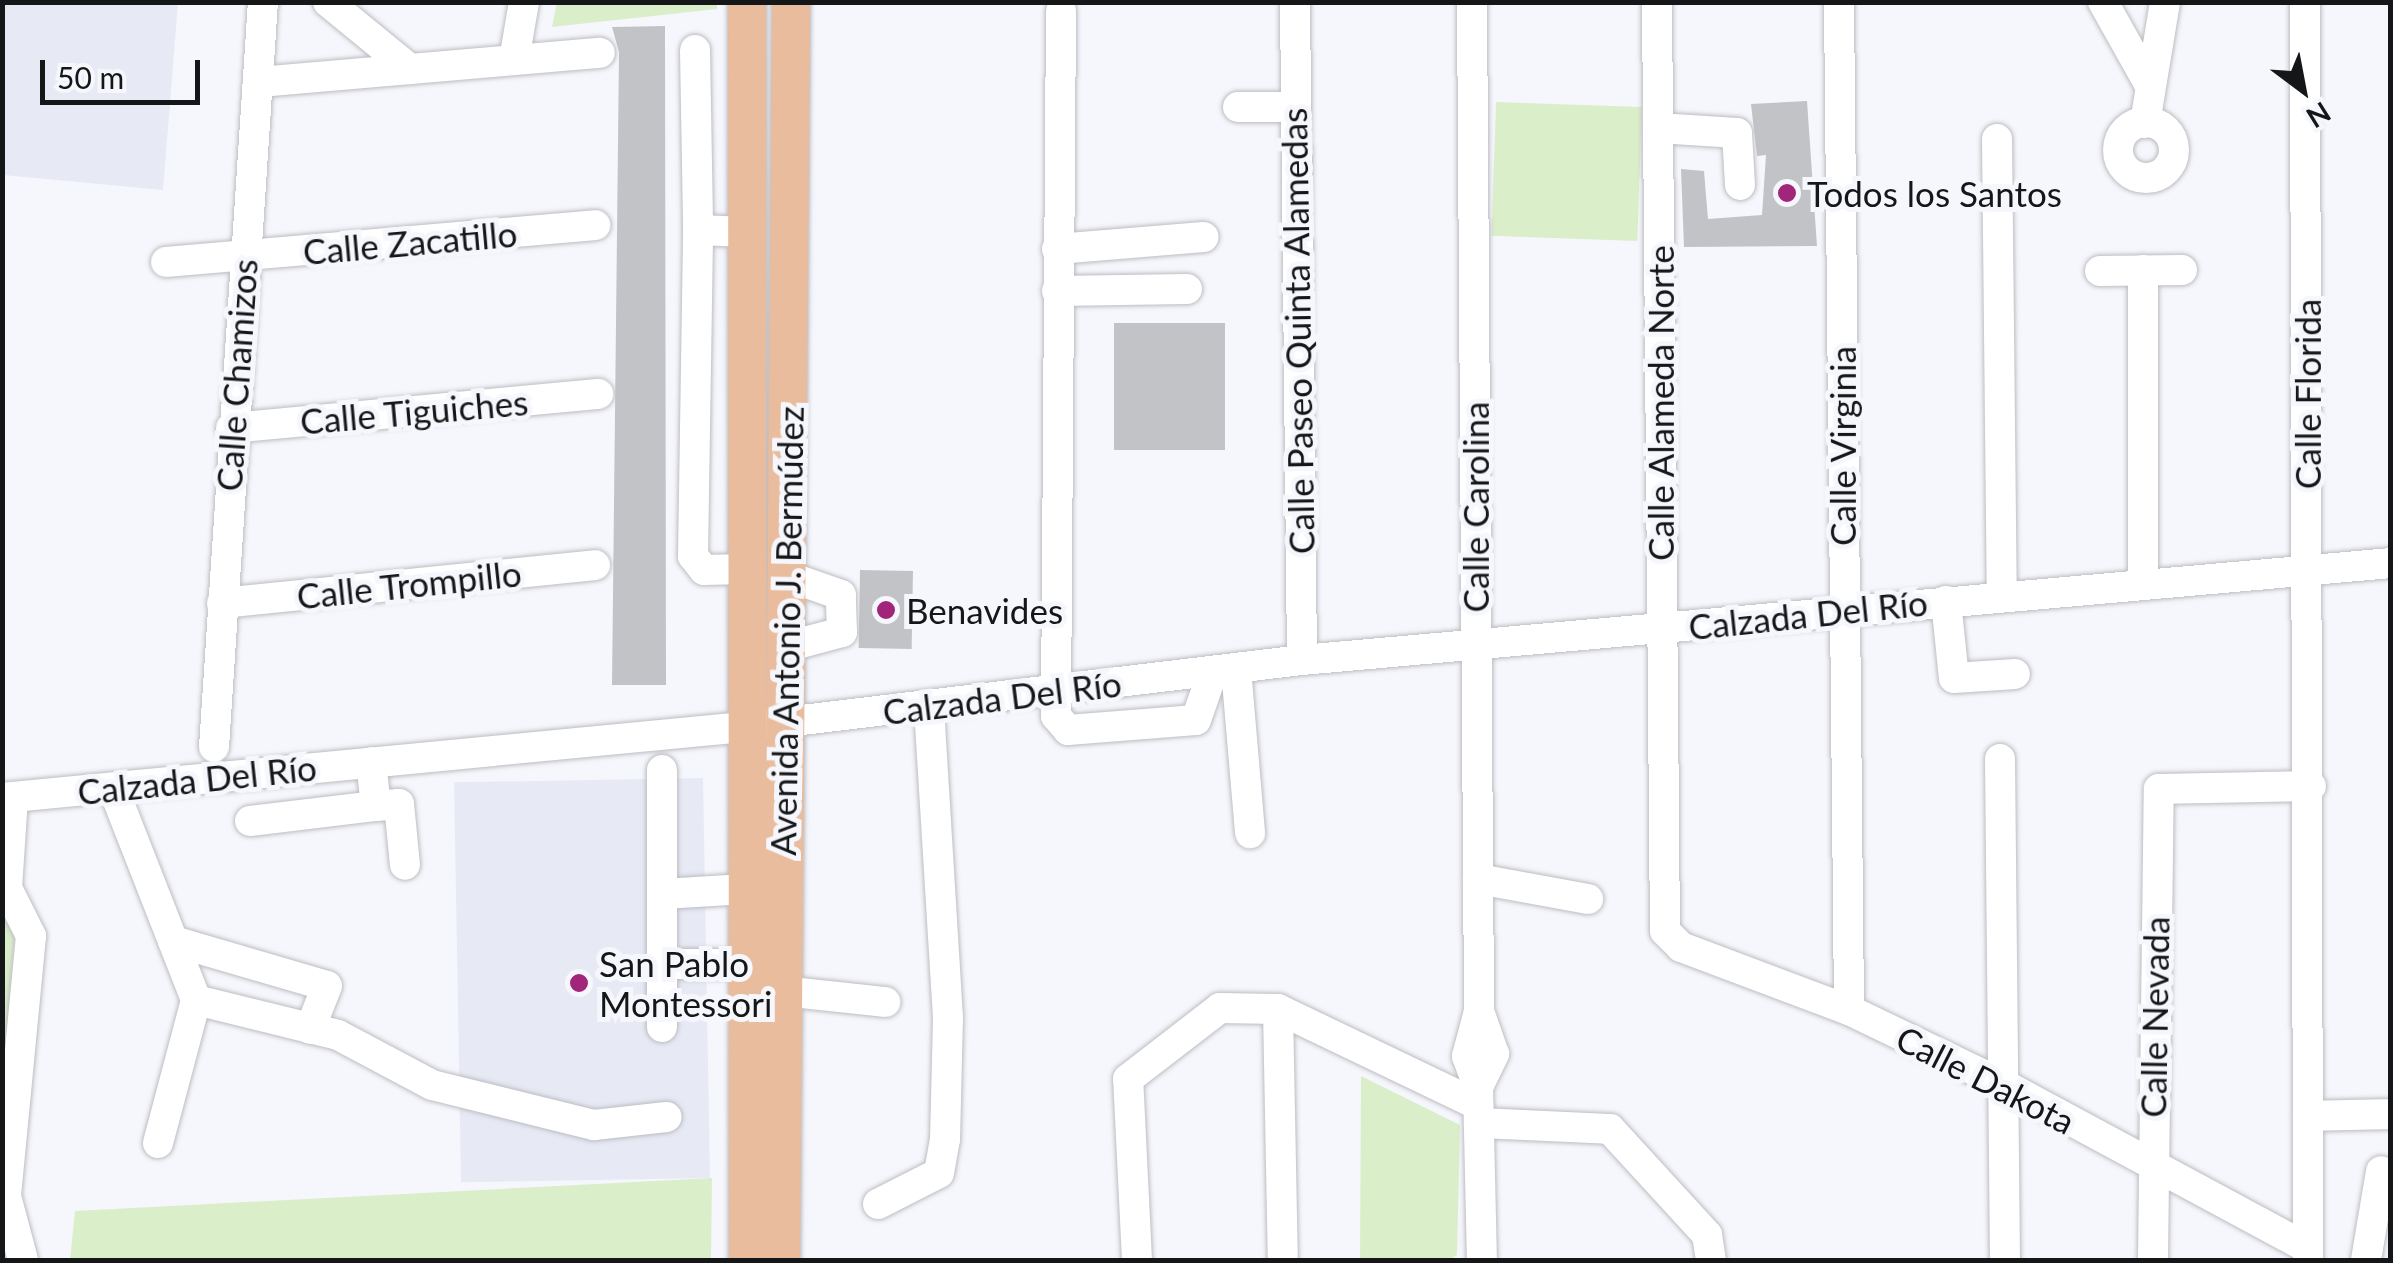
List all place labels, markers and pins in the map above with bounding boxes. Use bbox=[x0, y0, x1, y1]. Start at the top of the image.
place label: Todos los Santos bbox=[1807, 172, 2062, 214]
marker: Todos los Santos bbox=[1776, 182, 1798, 204]
place label: Benavides bbox=[906, 589, 1063, 631]
marker: Benavides bbox=[875, 599, 897, 621]
place label: San Pablo Montessori bbox=[599, 942, 772, 1024]
marker: San Pablo Montessori bbox=[568, 972, 590, 994]

